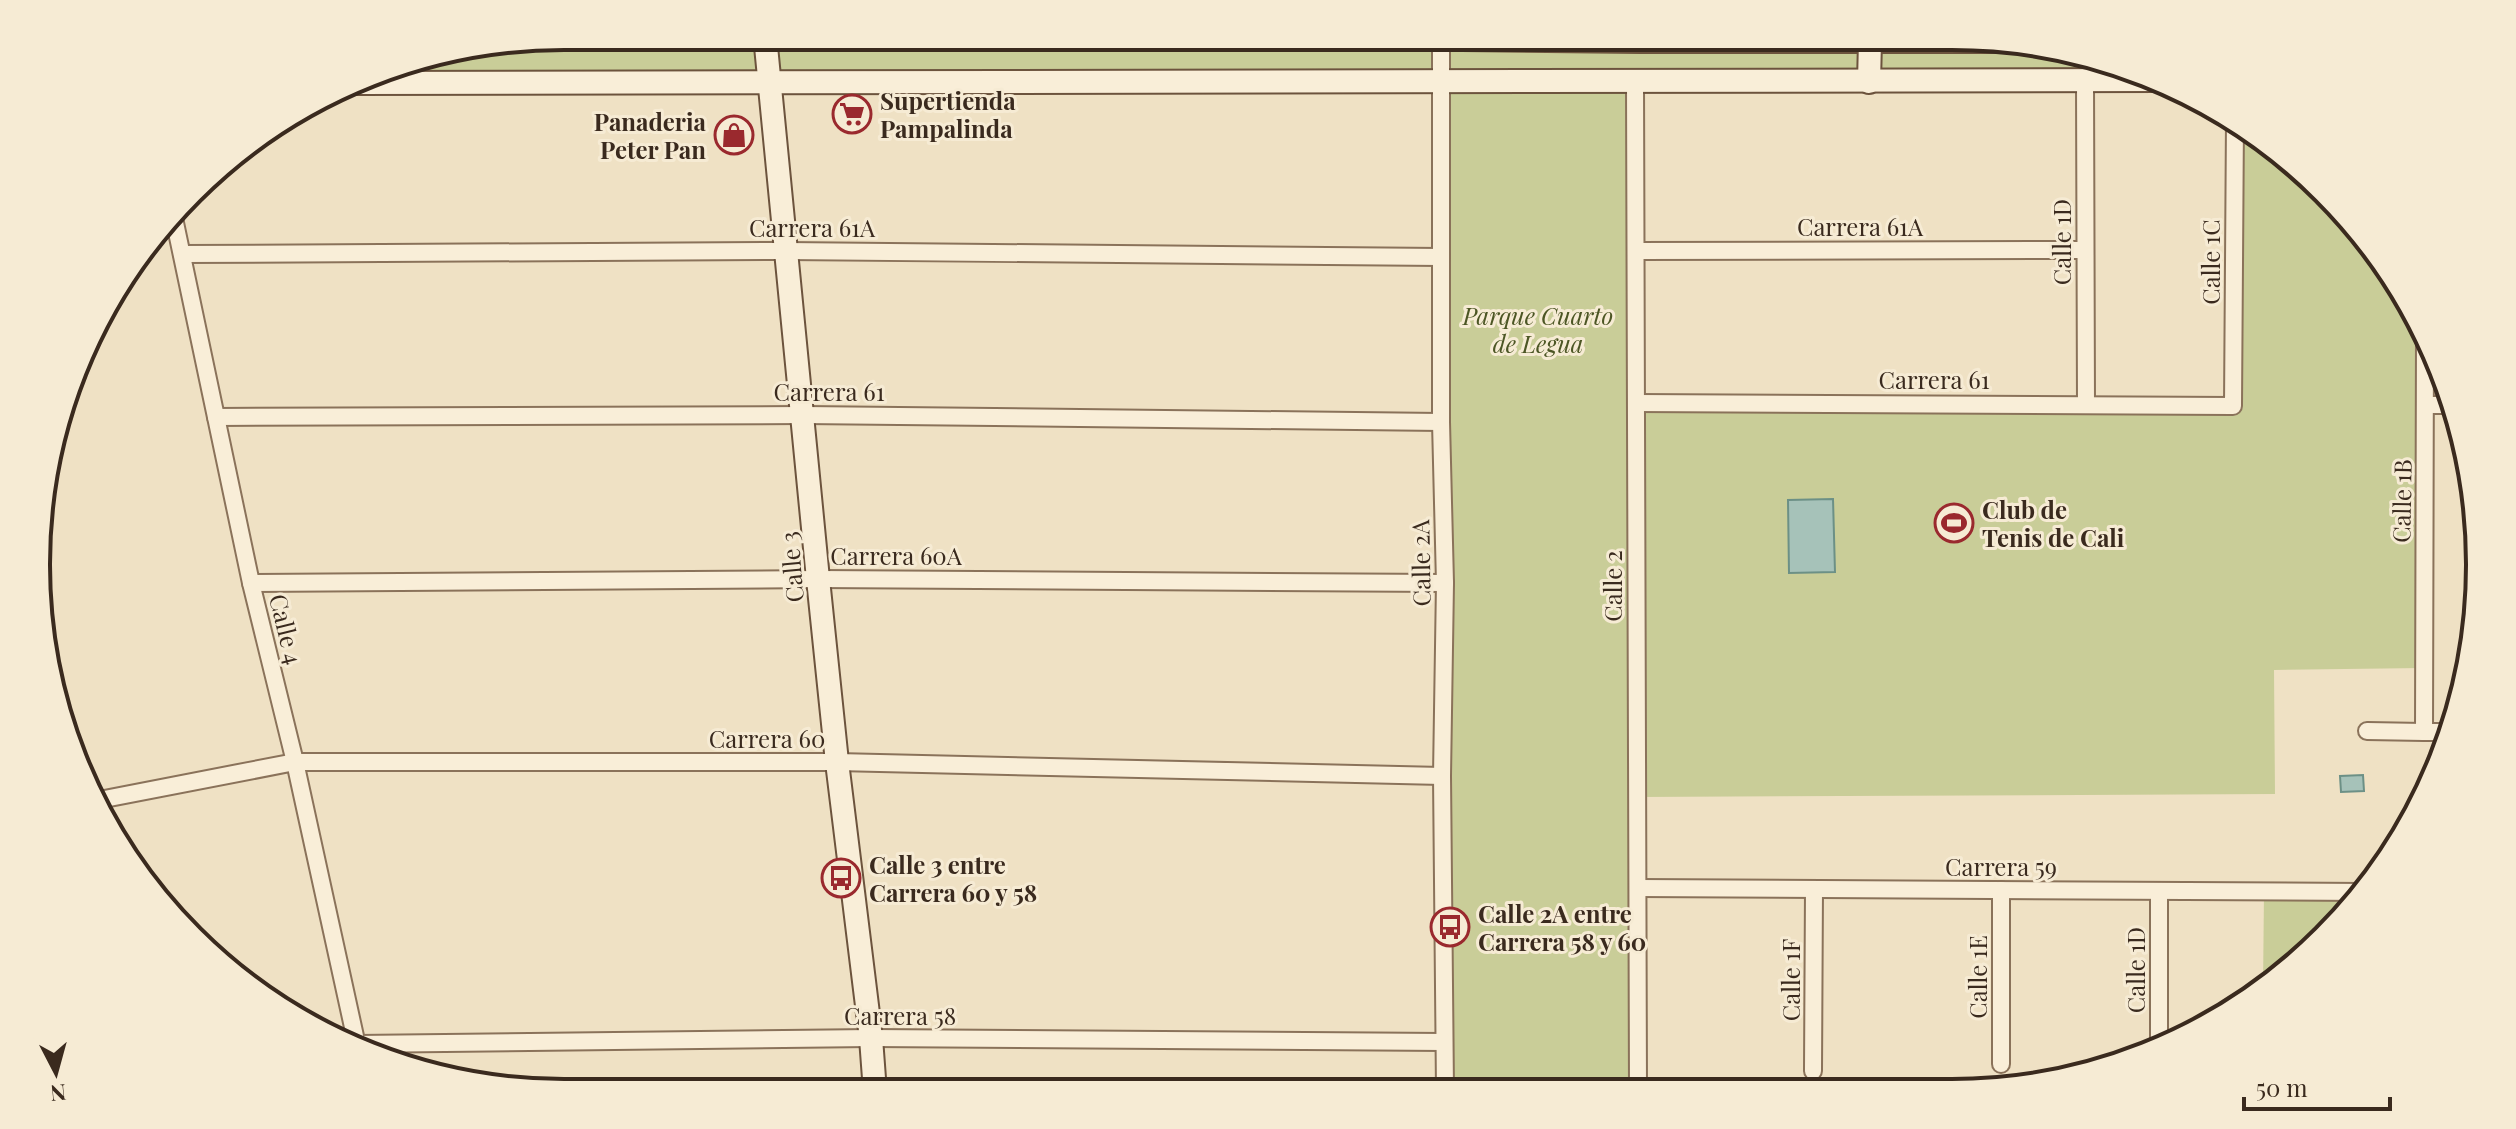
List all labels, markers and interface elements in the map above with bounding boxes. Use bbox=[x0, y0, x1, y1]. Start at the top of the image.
place label: Supertienda Pampalinda bbox=[880, 84, 1016, 144]
supermarket icon: Supertienda Pampalinda bbox=[831, 93, 873, 135]
place label: Panaderia Peter Pan bbox=[594, 105, 707, 165]
shop icon: Panaderia Peter Pan bbox=[713, 114, 755, 156]
street label: Calle 1D bbox=[2045, 199, 2077, 285]
street label: Carrera 61A bbox=[1797, 210, 1924, 242]
street label: Carrera 61A bbox=[749, 211, 876, 243]
street label: Calle 1C bbox=[2194, 219, 2226, 305]
park label: Parque Cuarto de Legua bbox=[1462, 299, 1613, 359]
street label: Carrera 61 bbox=[1878, 363, 1990, 395]
street label: Carrera 61 bbox=[773, 375, 885, 407]
street label: Calle 1B bbox=[2384, 459, 2418, 543]
place label: Club de Tenis de Cali bbox=[1982, 493, 2125, 553]
sports icon: Club de Tenis de Cali bbox=[1933, 502, 1975, 544]
street label: Calle 2A bbox=[1403, 519, 1437, 607]
street label: Calle 3 bbox=[772, 530, 810, 604]
street label: Carrera 60A bbox=[830, 539, 963, 571]
street label: Calle 2 bbox=[1596, 550, 1628, 622]
street label: Calle 4 bbox=[263, 590, 311, 668]
street label: Carrera 60 bbox=[709, 722, 825, 754]
place label: Calle 3 entre Carrera 60 y 58 bbox=[869, 848, 1037, 908]
street label: Carrera 59 bbox=[1945, 850, 2057, 882]
bus stop icon: Calle 3 entre Carrera 60 y 58 bbox=[820, 857, 862, 899]
place label: Calle 2A entre Carrera 58 y 60 bbox=[1478, 897, 1646, 957]
bus stop icon: Calle 2A entre Carrera 58 y 60 bbox=[1429, 906, 1471, 948]
street label: Calle 1D bbox=[2119, 927, 2151, 1013]
street label: Calle 1E bbox=[1961, 935, 1993, 1019]
street label: Calle 1F bbox=[1774, 939, 1806, 1021]
street label: Carrera 58 bbox=[844, 999, 956, 1031]
north arrow bbox=[16, 1033, 96, 1113]
scale bar bbox=[2244, 1061, 2390, 1111]
text: 50 m bbox=[2256, 1071, 2308, 1103]
text: N bbox=[49, 1078, 68, 1110]

